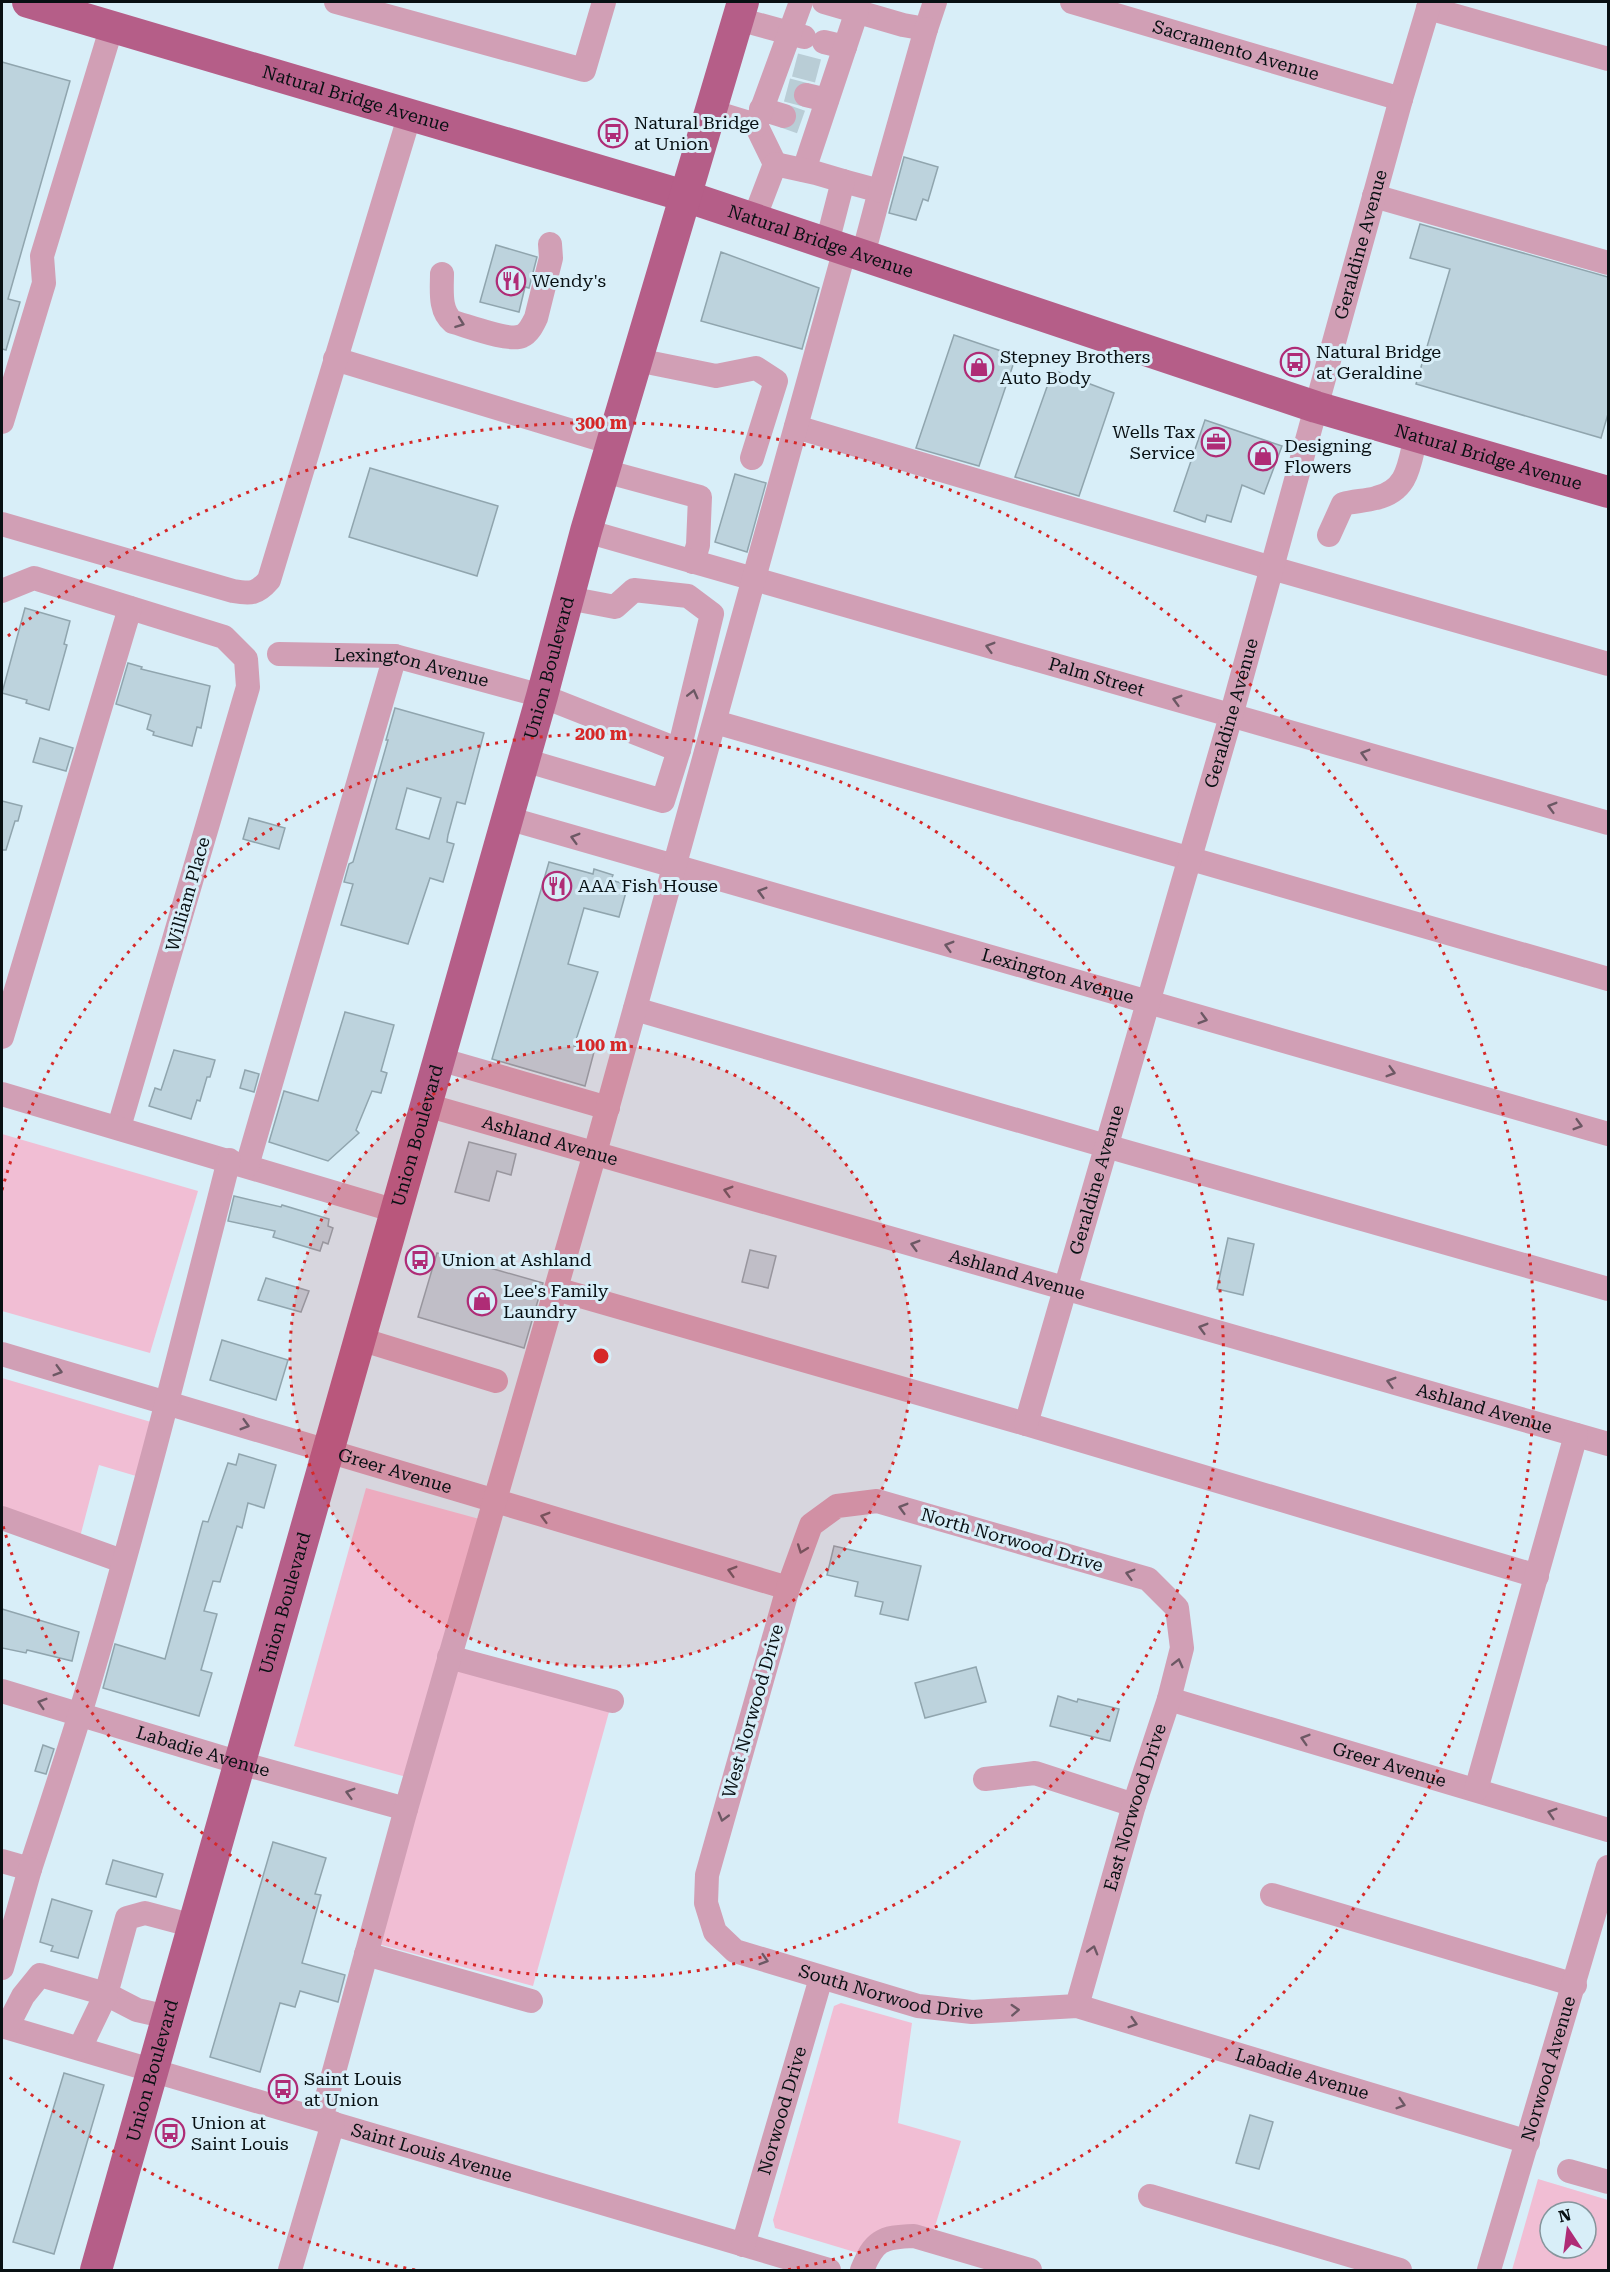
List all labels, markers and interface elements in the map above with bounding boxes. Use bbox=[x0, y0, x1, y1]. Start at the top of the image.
street label: Sacramento Avenue bbox=[1150, 15, 1322, 84]
street label: Natural Bridge Avenue bbox=[260, 61, 452, 136]
place label: Natural Bridge at Union bbox=[634, 112, 759, 154]
bus stop icon: Natural Bridge at Union bbox=[597, 117, 629, 149]
street label: Geraldine Avenue bbox=[1330, 167, 1391, 322]
street label: Natural Bridge Avenue bbox=[725, 200, 916, 282]
restaurant icon: Wendy's bbox=[495, 265, 527, 297]
place label: Wendy's bbox=[532, 270, 606, 291]
one-way arrow bbox=[454, 315, 464, 328]
place label: Natural Bridge at Geraldine bbox=[1316, 341, 1441, 383]
place label: Stepney Brothers Auto Body bbox=[1000, 346, 1150, 388]
bus stop icon: Natural Bridge at Geraldine bbox=[1279, 346, 1311, 378]
shop icon: Stepney Brothers Auto Body bbox=[963, 351, 995, 383]
text: 300 m bbox=[575, 412, 628, 433]
street label: Natural Bridge Avenue bbox=[1392, 419, 1585, 494]
place label: Wells Tax Service bbox=[1112, 421, 1196, 463]
office icon: Wells Tax Service bbox=[1200, 426, 1232, 458]
place label: Designing Flowers bbox=[1284, 435, 1372, 477]
shop icon: Designing Flowers bbox=[1247, 440, 1279, 472]
street label: Union Boulevard bbox=[519, 594, 578, 742]
street label: Geraldine Avenue bbox=[1200, 636, 1262, 790]
one-way arrow bbox=[985, 642, 995, 654]
street label: Lexington Avenue bbox=[334, 644, 491, 691]
street label: Palm Street bbox=[1046, 653, 1147, 700]
one-way arrow bbox=[686, 689, 699, 699]
one-way arrow bbox=[1172, 695, 1182, 708]
text: 200 m bbox=[575, 723, 628, 744]
one-way arrow bbox=[1360, 749, 1370, 761]
one-way arrow bbox=[1547, 802, 1558, 814]
one-way arrow bbox=[570, 833, 581, 845]
street label: William Place bbox=[161, 834, 214, 954]
restaurant icon: AAA Fish House bbox=[541, 870, 573, 902]
place label: AAA Fish House bbox=[578, 875, 718, 896]
one-way arrow bbox=[757, 887, 768, 899]
one-way arrow bbox=[945, 941, 955, 953]
street label: Lexington Avenue bbox=[979, 944, 1137, 1007]
one-way arrow bbox=[1197, 1012, 1208, 1024]
text: 100 m bbox=[575, 1034, 628, 1055]
street label: Union Boulevard bbox=[387, 1062, 447, 1209]
one-way arrow bbox=[1385, 1065, 1396, 1077]
street label: Geraldine Avenue bbox=[1065, 1103, 1128, 1257]
street label: Ashland Avenue bbox=[480, 1111, 621, 1170]
one-way arrow bbox=[1573, 1118, 1583, 1131]
one-way arrow bbox=[723, 1186, 734, 1198]
one-way arrow bbox=[910, 1240, 921, 1252]
bus stop icon: Union at Ashland bbox=[404, 1244, 436, 1276]
street label: Ashland Avenue bbox=[947, 1245, 1088, 1304]
place label: Union at Ashland bbox=[441, 1249, 592, 1270]
place label: Lee's Family Laundry bbox=[503, 1280, 609, 1322]
shop icon: Lee's Family Laundry bbox=[466, 1285, 498, 1317]
one-way arrow bbox=[1199, 1323, 1209, 1335]
centre of rings bbox=[591, 1346, 611, 1366]
one-way arrow bbox=[52, 1364, 63, 1376]
one-way arrow bbox=[1386, 1377, 1397, 1389]
street label: Ashland Avenue bbox=[1414, 1379, 1555, 1438]
one-way arrow bbox=[239, 1418, 250, 1430]
street label: Greer Avenue bbox=[336, 1444, 455, 1497]
one-way arrow bbox=[898, 1503, 909, 1515]
street label: North Norwood Drive bbox=[919, 1503, 1106, 1576]
one-way arrow bbox=[540, 1512, 551, 1524]
street label: Union Boulevard bbox=[254, 1529, 315, 1677]
one-way arrow bbox=[797, 1543, 809, 1554]
one-way arrow bbox=[727, 1566, 738, 1578]
one-way arrow bbox=[1125, 1569, 1136, 1581]
street label: West Norwood Drive bbox=[718, 1621, 787, 1800]
one-way arrow bbox=[1171, 1658, 1184, 1668]
one-way arrow bbox=[37, 1698, 47, 1710]
street label: Labadie Avenue bbox=[134, 1721, 272, 1781]
street label: East Norwood Drive bbox=[1099, 1721, 1170, 1893]
one-way arrow bbox=[1300, 1734, 1311, 1746]
street label: Greer Avenue bbox=[1330, 1737, 1449, 1791]
one-way arrow bbox=[345, 1788, 355, 1800]
one-way arrow bbox=[1548, 1808, 1558, 1820]
one-way arrow bbox=[718, 1811, 730, 1822]
one-way arrow bbox=[1086, 1945, 1098, 1956]
one-way arrow bbox=[758, 1953, 769, 1965]
street label: South Norwood Drive bbox=[796, 1960, 984, 2022]
street label: Norwood Avenue bbox=[1517, 1993, 1579, 2144]
street label: Union Boulevard bbox=[122, 1997, 182, 2144]
one-way arrow bbox=[1010, 2003, 1019, 2016]
one-way arrow bbox=[1127, 2016, 1138, 2028]
street label: Labadie Avenue bbox=[1233, 2043, 1372, 2103]
street label: Norwood Drive bbox=[753, 2044, 811, 2177]
place label: Saint Louis at Union bbox=[304, 2068, 402, 2110]
bus stop icon: Saint Louis at Union bbox=[267, 2073, 299, 2105]
one-way arrow bbox=[1395, 2097, 1405, 2109]
place label: Union at Saint Louis bbox=[191, 2112, 289, 2154]
bus stop icon: Union at Saint Louis bbox=[154, 2117, 186, 2149]
street label: Saint Louis Avenue bbox=[349, 2119, 515, 2186]
north arrow bbox=[1538, 2200, 1598, 2260]
text: N bbox=[1557, 2205, 1573, 2227]

